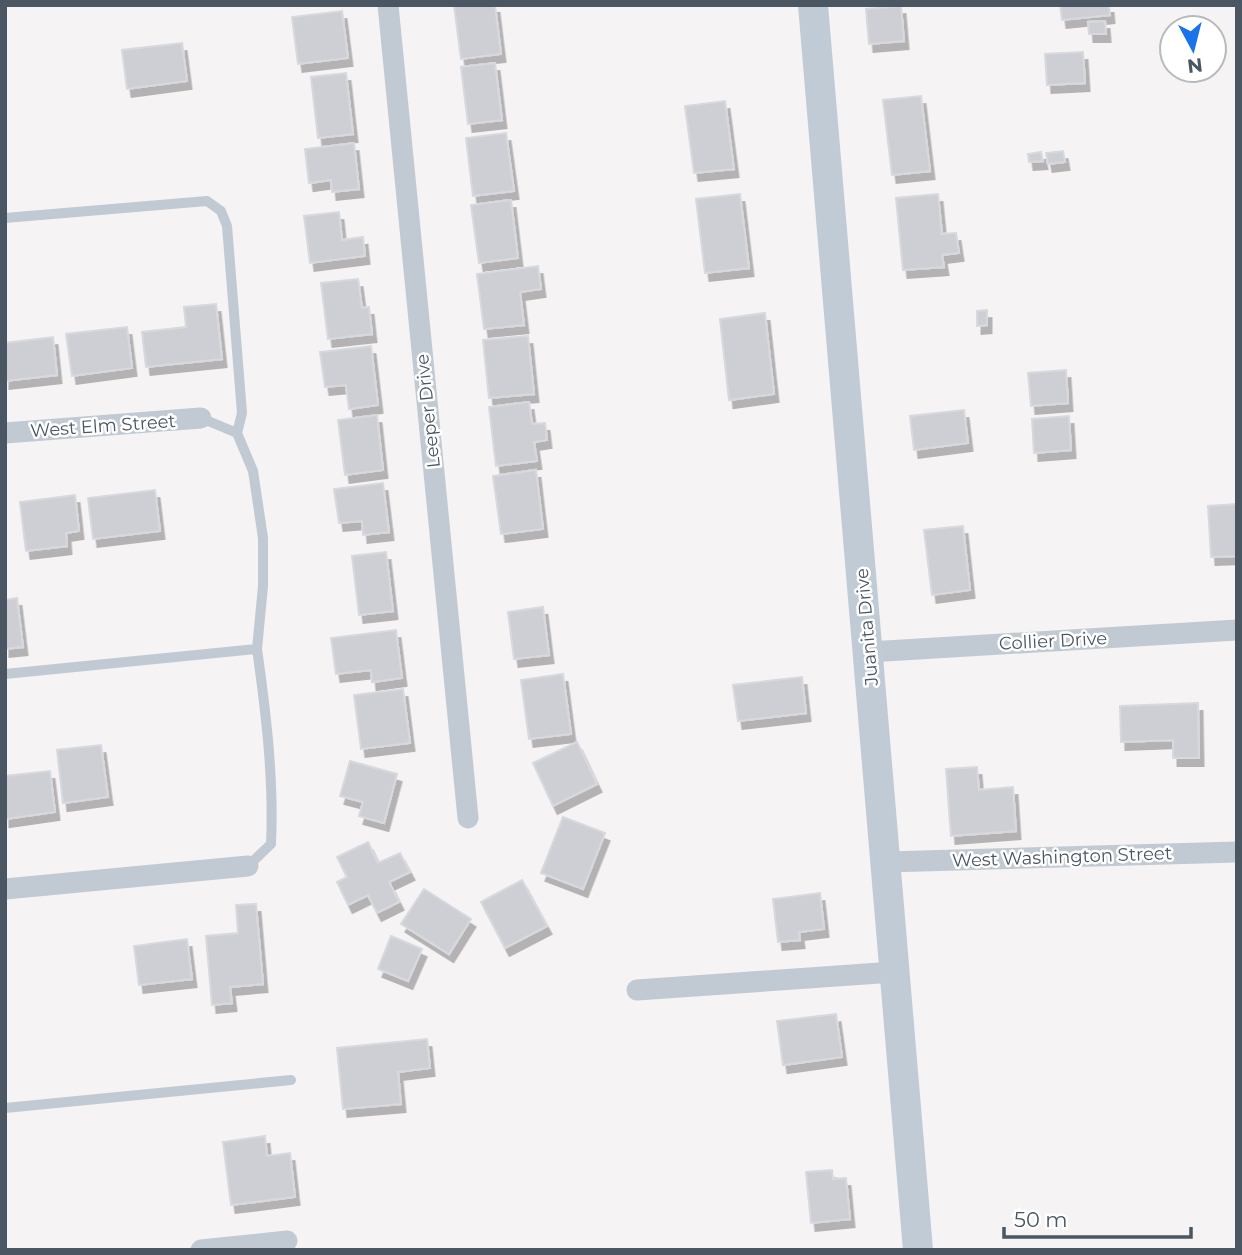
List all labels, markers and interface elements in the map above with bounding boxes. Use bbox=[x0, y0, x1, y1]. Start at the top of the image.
north arrow bbox=[1158, 14, 1228, 84]
text: N bbox=[1186, 53, 1204, 78]
street label: Leeper Drive bbox=[411, 353, 445, 469]
street label: West Elm Street bbox=[30, 410, 176, 442]
street label: Juanita Drive bbox=[851, 567, 883, 688]
street label: Collier Drive bbox=[998, 627, 1108, 655]
street label: West Washington Street bbox=[952, 842, 1172, 872]
scale bar bbox=[1004, 1196, 1191, 1240]
text: 50 m bbox=[1014, 1207, 1068, 1232]

